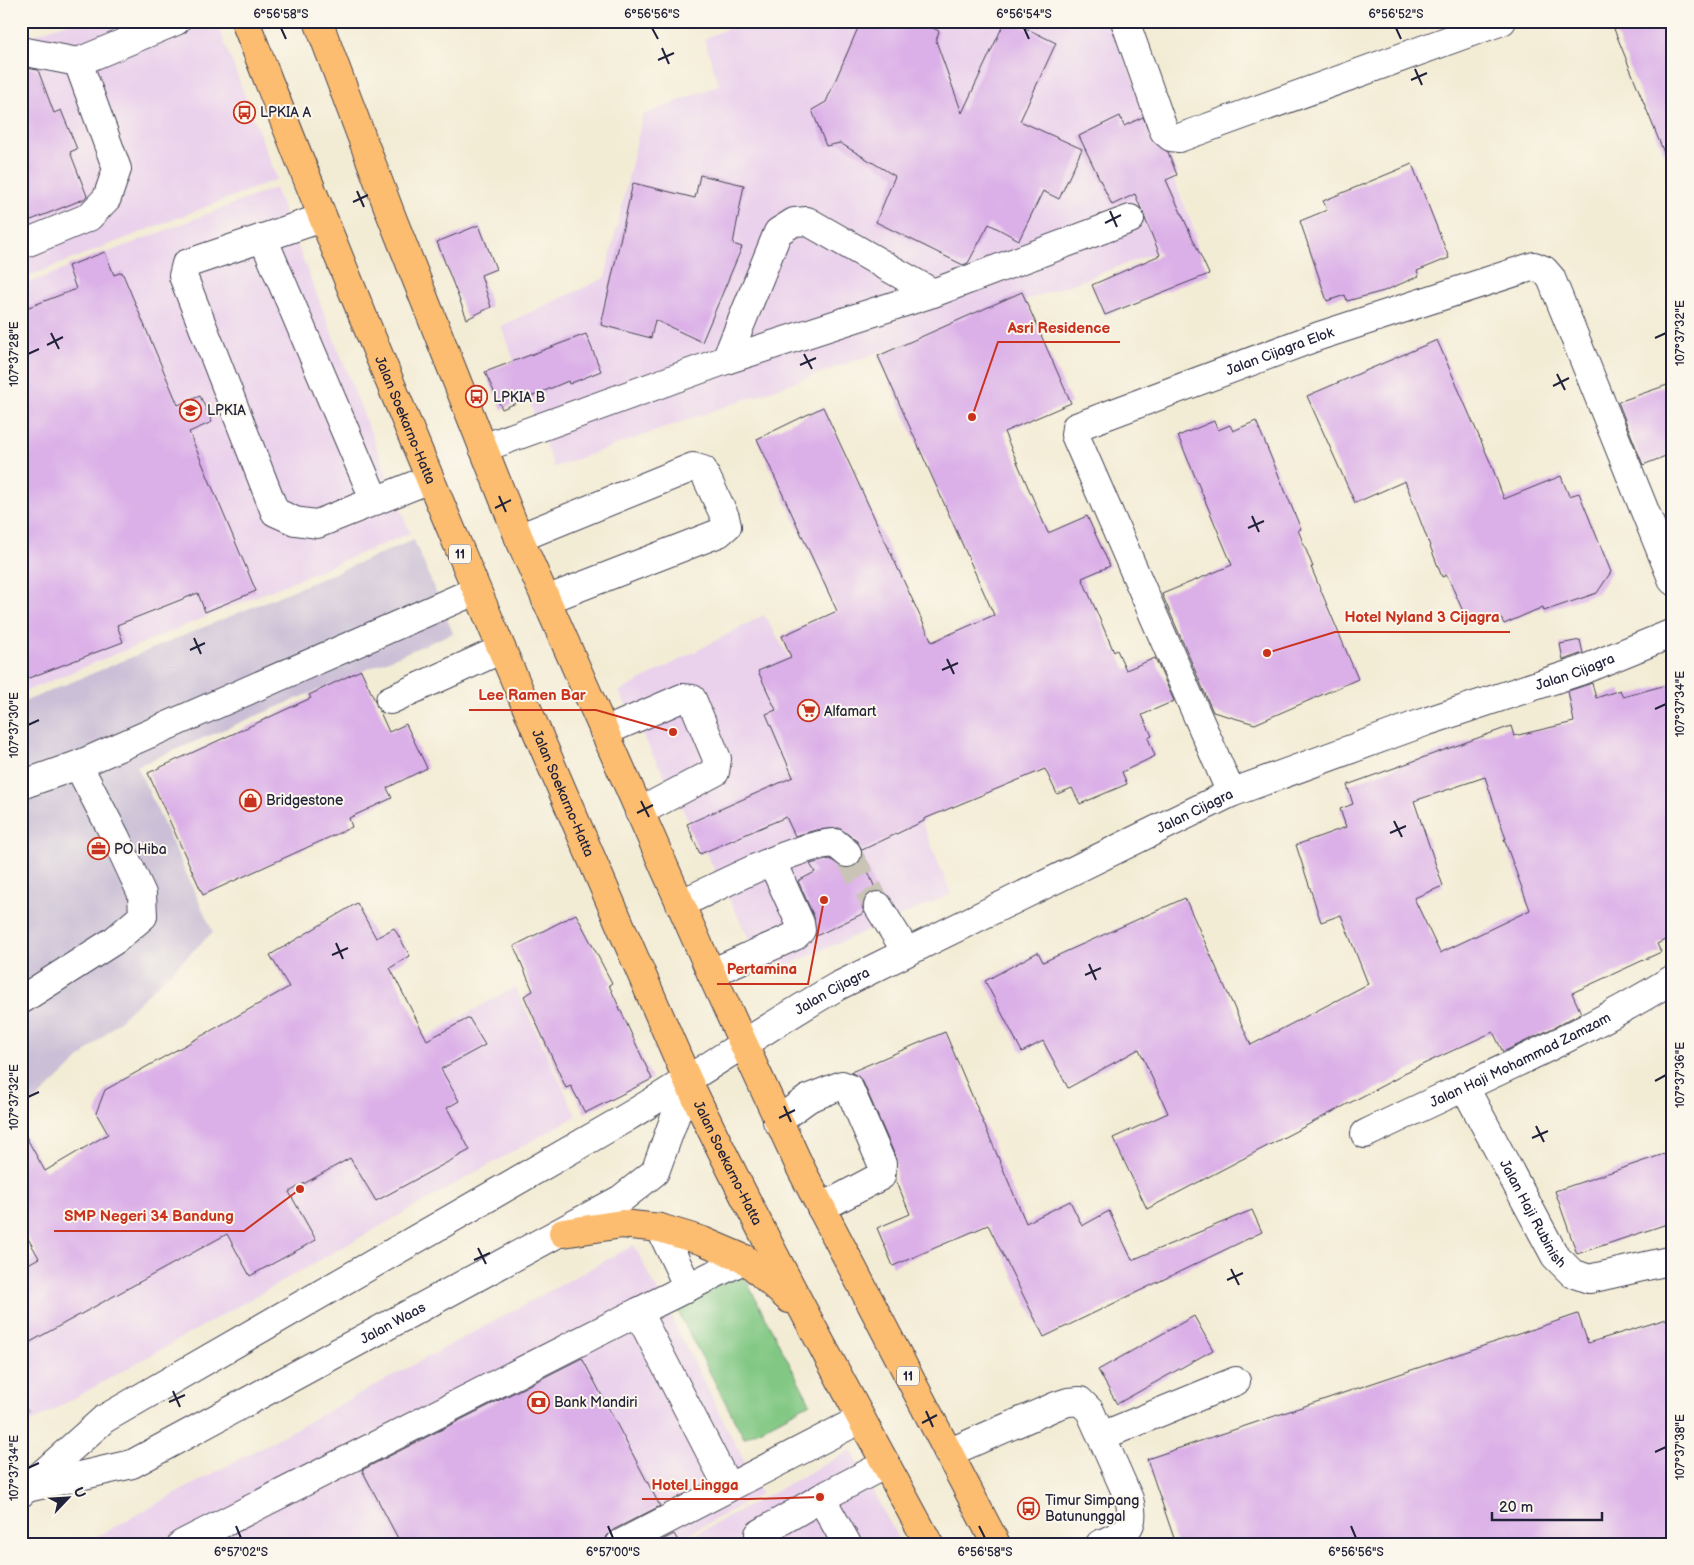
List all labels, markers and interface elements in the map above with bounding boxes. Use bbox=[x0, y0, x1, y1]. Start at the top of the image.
text: 6°56'58"S bbox=[253, 7, 309, 22]
text: 6°56'56"S bbox=[624, 7, 680, 22]
text: 6°56'54"S bbox=[996, 7, 1052, 22]
text: 6°56'52"S bbox=[1368, 7, 1424, 22]
bus stop icon: LPKIA A bbox=[232, 100, 256, 124]
place label: LPKIA A bbox=[260, 104, 312, 121]
text: 107°37'32"E bbox=[1673, 300, 1688, 366]
callout: Asri Residence bbox=[998, 312, 1120, 342]
text: Asri Residence bbox=[1007, 319, 1111, 338]
text: 107°37'28"E bbox=[7, 321, 22, 387]
street label: Jalan Cijagra Elok bbox=[1224, 324, 1336, 379]
street label: Jalan Soekarno-Hatta bbox=[371, 354, 439, 487]
bus stop icon: LPKIA B bbox=[465, 385, 489, 409]
place label: LPKIA B bbox=[493, 389, 546, 406]
school or university icon: LPKIA bbox=[179, 398, 203, 422]
place label: LPKIA bbox=[207, 402, 246, 419]
road number: 11 bbox=[449, 544, 471, 564]
callout: Hotel Nyland 3 Cijagra bbox=[1335, 602, 1510, 632]
text: Hotel Nyland 3 Cijagra bbox=[1344, 608, 1500, 627]
street label: Jalan Cijagra bbox=[1533, 650, 1617, 694]
text: 107°37'34"E bbox=[1673, 671, 1688, 737]
callout: Lee Ramen Bar bbox=[469, 680, 596, 710]
text: Lee Ramen Bar bbox=[478, 686, 587, 705]
text: 107°37'30"E bbox=[7, 692, 22, 758]
supermarket icon: Alfamart bbox=[796, 699, 820, 723]
place label: Alfamart bbox=[824, 703, 877, 720]
street label: Jalan Soekarno-Hatta bbox=[528, 727, 598, 859]
street label: Jalan Cijagra bbox=[1154, 785, 1236, 837]
shop icon: Bridgestone bbox=[238, 788, 262, 812]
place label: Bridgestone bbox=[266, 792, 343, 809]
office icon: PO Hiba bbox=[86, 837, 110, 861]
place label: PO Hiba bbox=[114, 841, 167, 858]
callout: Pertamina bbox=[717, 954, 808, 984]
text: Pertamina bbox=[727, 960, 797, 979]
street label: Jalan Cijagra bbox=[792, 964, 873, 1019]
street label: Jalan Haji Mohammad Zamzam bbox=[1427, 1009, 1614, 1111]
text: 107°37'36"E bbox=[1673, 1042, 1688, 1108]
text: 107°37'32"E bbox=[7, 1064, 22, 1130]
street label: Jalan Soekarno-Hatta bbox=[690, 1098, 766, 1228]
street label: Jalan Haji Rubinish bbox=[1496, 1157, 1570, 1272]
callout: SMP Negeri 34 Bandung bbox=[54, 1201, 244, 1231]
text: SMP Negeri 34 Bandung bbox=[64, 1207, 234, 1226]
street label: Jalan Waas bbox=[357, 1299, 429, 1348]
road number: 11 bbox=[897, 1366, 919, 1385]
bank icon: Bank Mandiri bbox=[526, 1390, 550, 1414]
place label: Bank Mandiri bbox=[554, 1394, 638, 1411]
text: 107°37'38"E bbox=[1673, 1414, 1688, 1480]
text: 107°37'34"E bbox=[7, 1435, 22, 1501]
callout: Hotel Lingga bbox=[642, 1469, 749, 1499]
north arrow bbox=[42, 1472, 92, 1522]
text: Hotel Lingga bbox=[651, 1476, 739, 1495]
text: U bbox=[70, 1485, 89, 1501]
scale bar bbox=[1492, 1490, 1602, 1522]
place label: Timur Simpang Batununggal bbox=[1045, 1492, 1139, 1525]
bus stop icon: Timur Simpang Batununggal bbox=[1017, 1496, 1041, 1520]
text: 20 m bbox=[1499, 1498, 1533, 1517]
text: 6°57'02"S bbox=[214, 1545, 268, 1560]
text: 6°57'00"S bbox=[586, 1545, 640, 1560]
text: 6°56'58"S bbox=[957, 1545, 1013, 1560]
text: 6°56'56"S bbox=[1328, 1545, 1384, 1560]

